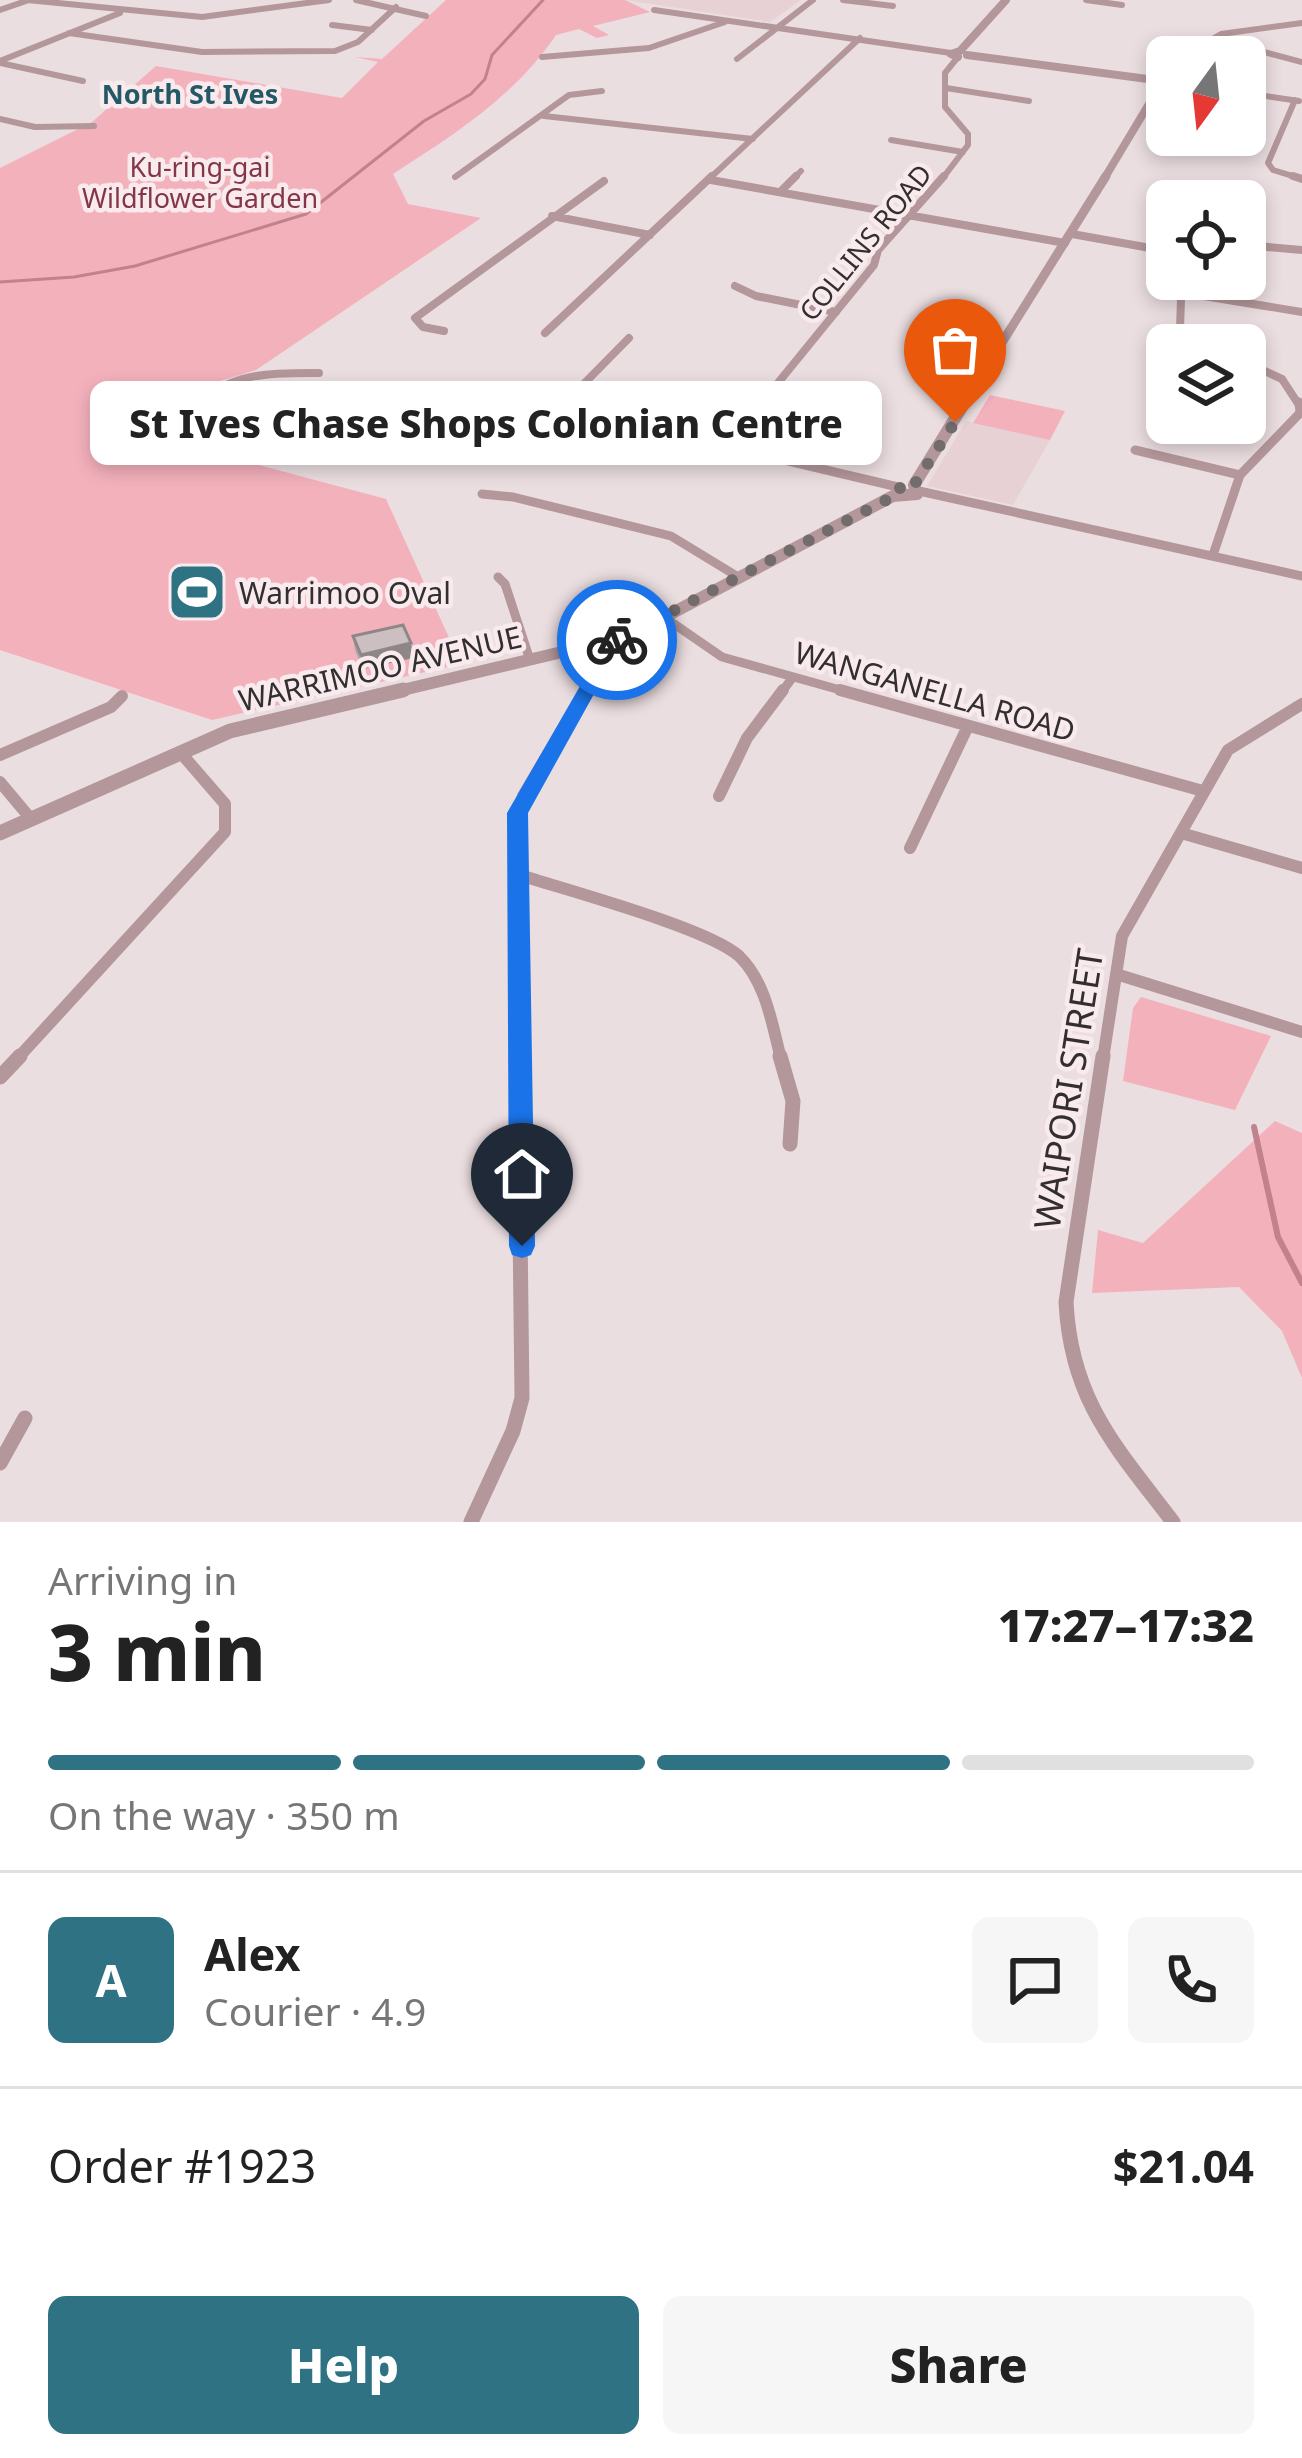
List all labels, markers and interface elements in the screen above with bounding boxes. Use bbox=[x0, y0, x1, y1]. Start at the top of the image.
north arrow bbox=[1146, 36, 1266, 156]
map controls bbox=[1146, 36, 1266, 444]
district label: North St Ives bbox=[102, 75, 278, 112]
park label: Ku-ring-gai Wildflower Garden bbox=[82, 148, 318, 216]
street label: COLLINS ROAD bbox=[790, 156, 940, 328]
button: locate bbox=[1146, 180, 1266, 300]
pin bbox=[904, 299, 1006, 422]
icon: bag bbox=[922, 317, 988, 383]
button: layers bbox=[1146, 324, 1266, 444]
callout: St Ives Chase Shops Colonian Centre bbox=[91, 380, 883, 464]
text: St Ives Chase Shops Colonian Centre bbox=[129, 396, 843, 449]
sports icon: Warrimoo Oval bbox=[166, 561, 228, 623]
place label: Warrimoo Oval bbox=[239, 572, 451, 613]
courier bbox=[557, 580, 677, 700]
icon: bike bbox=[584, 607, 650, 673]
street label: WARRIMOO AVENUE bbox=[234, 615, 526, 721]
street label: WANGANELLA ROAD bbox=[790, 631, 1080, 751]
street label: WAIPORI STREET bbox=[1022, 945, 1114, 1233]
pin bbox=[471, 1123, 573, 1246]
icon: home bbox=[489, 1141, 555, 1207]
text: Arriving in bbox=[48, 1553, 237, 1606]
text: 17:27–17:32 bbox=[998, 1594, 1254, 1655]
text: 3 min bbox=[48, 1598, 266, 1704]
text: On the way · 350 m bbox=[48, 1788, 400, 1841]
button: chat bbox=[972, 1917, 1098, 2043]
button: phone bbox=[1128, 1917, 1254, 2043]
text: Alex bbox=[204, 1923, 301, 1984]
text: A bbox=[95, 1949, 127, 2010]
text: Courier · 4.9 bbox=[204, 1984, 426, 2037]
text: Order #1923 bbox=[48, 2135, 316, 2196]
text: $21.04 bbox=[1113, 2135, 1254, 2196]
button: Help bbox=[48, 2296, 639, 2434]
button: Share bbox=[663, 2296, 1254, 2434]

